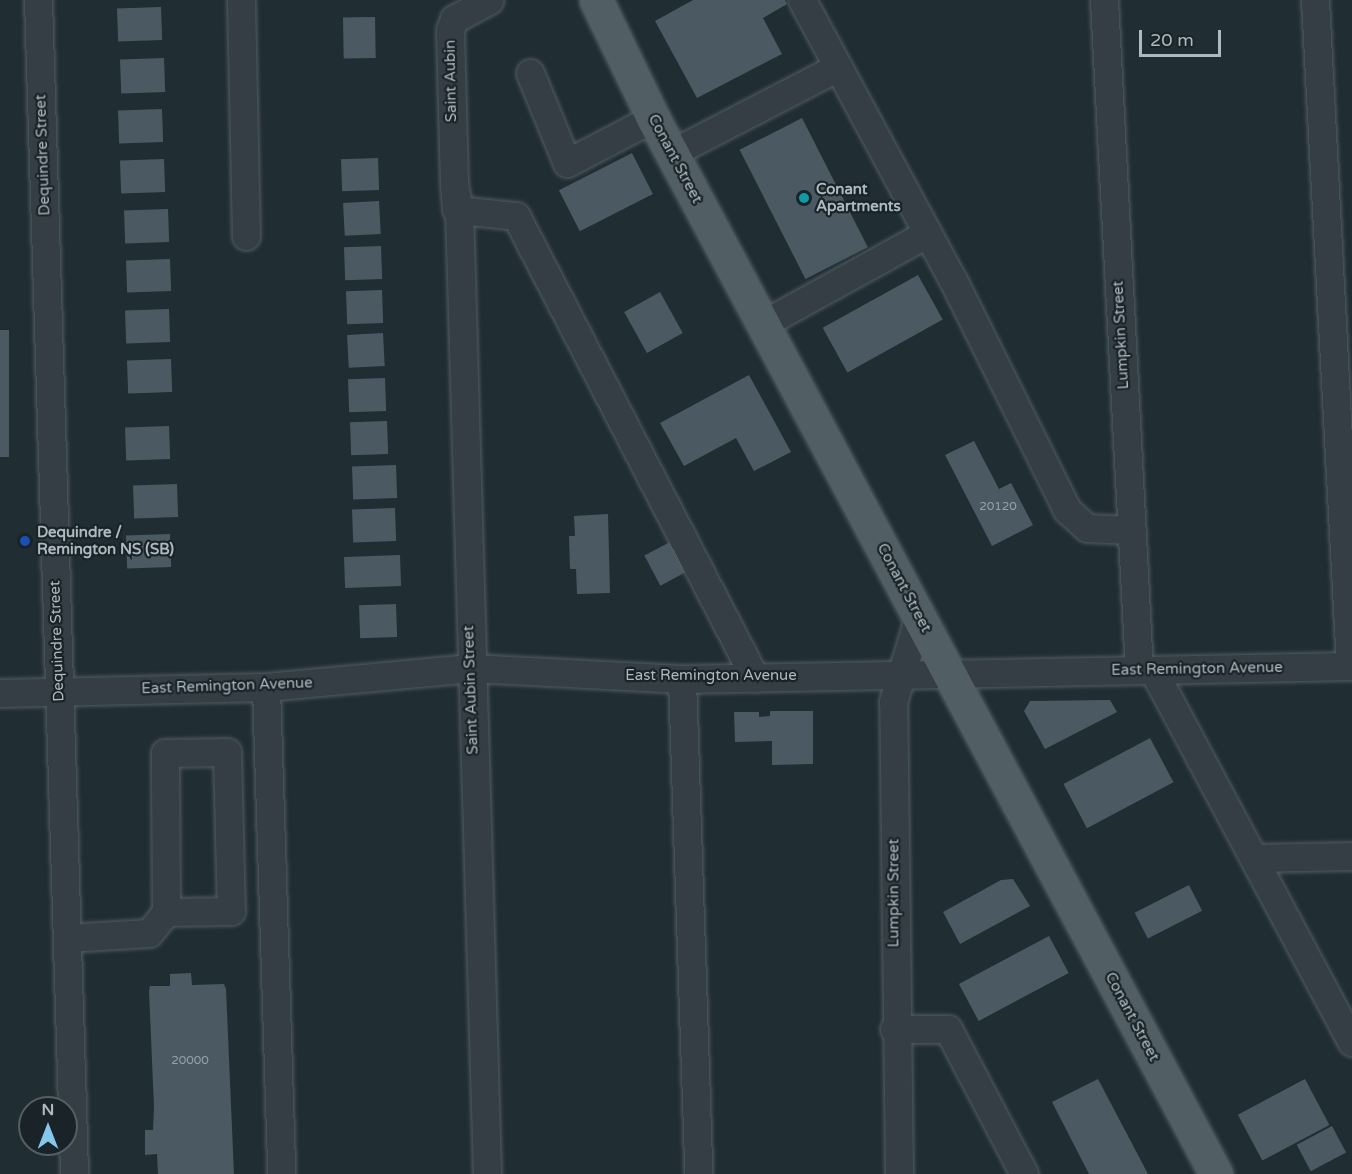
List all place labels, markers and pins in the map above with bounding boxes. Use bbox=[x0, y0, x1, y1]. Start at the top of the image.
place label: Conant Apartments bbox=[816, 180, 901, 215]
marker: Conant Apartments bbox=[797, 191, 811, 205]
place label: Dequindre / Remington NS (SB) bbox=[37, 523, 174, 558]
marker: Dequindre / Remington NS (SB) bbox=[18, 534, 32, 548]

